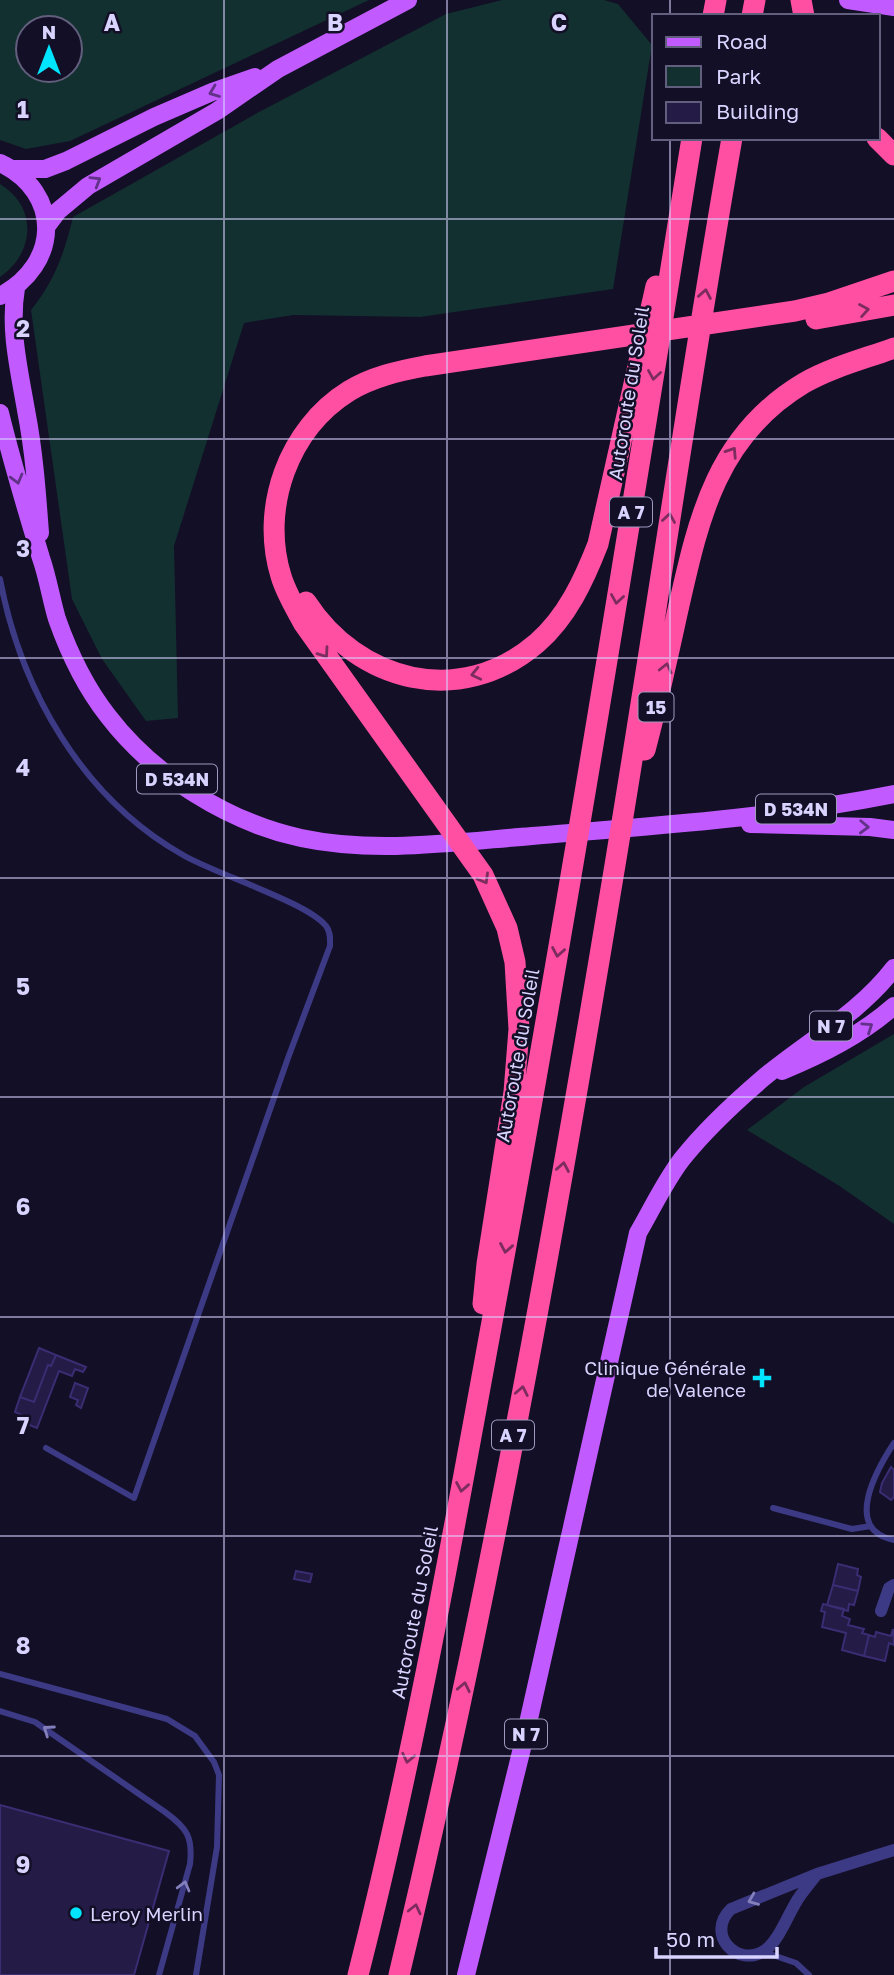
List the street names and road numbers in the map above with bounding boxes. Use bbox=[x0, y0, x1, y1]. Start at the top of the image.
street label: Autoroute du Soleil bbox=[603, 304, 653, 482]
road number: A 7 bbox=[610, 498, 652, 526]
road number: 15 bbox=[638, 692, 674, 722]
road number: D 534N bbox=[137, 764, 217, 794]
road number: D 534N bbox=[756, 794, 836, 824]
street label: Autoroute du Soleil bbox=[490, 966, 544, 1144]
road number: N 7 bbox=[810, 1012, 852, 1041]
road number: A 7 bbox=[492, 1420, 534, 1450]
street label: Autoroute du Soleil bbox=[386, 1523, 442, 1701]
road number: N 7 bbox=[505, 1720, 547, 1749]

